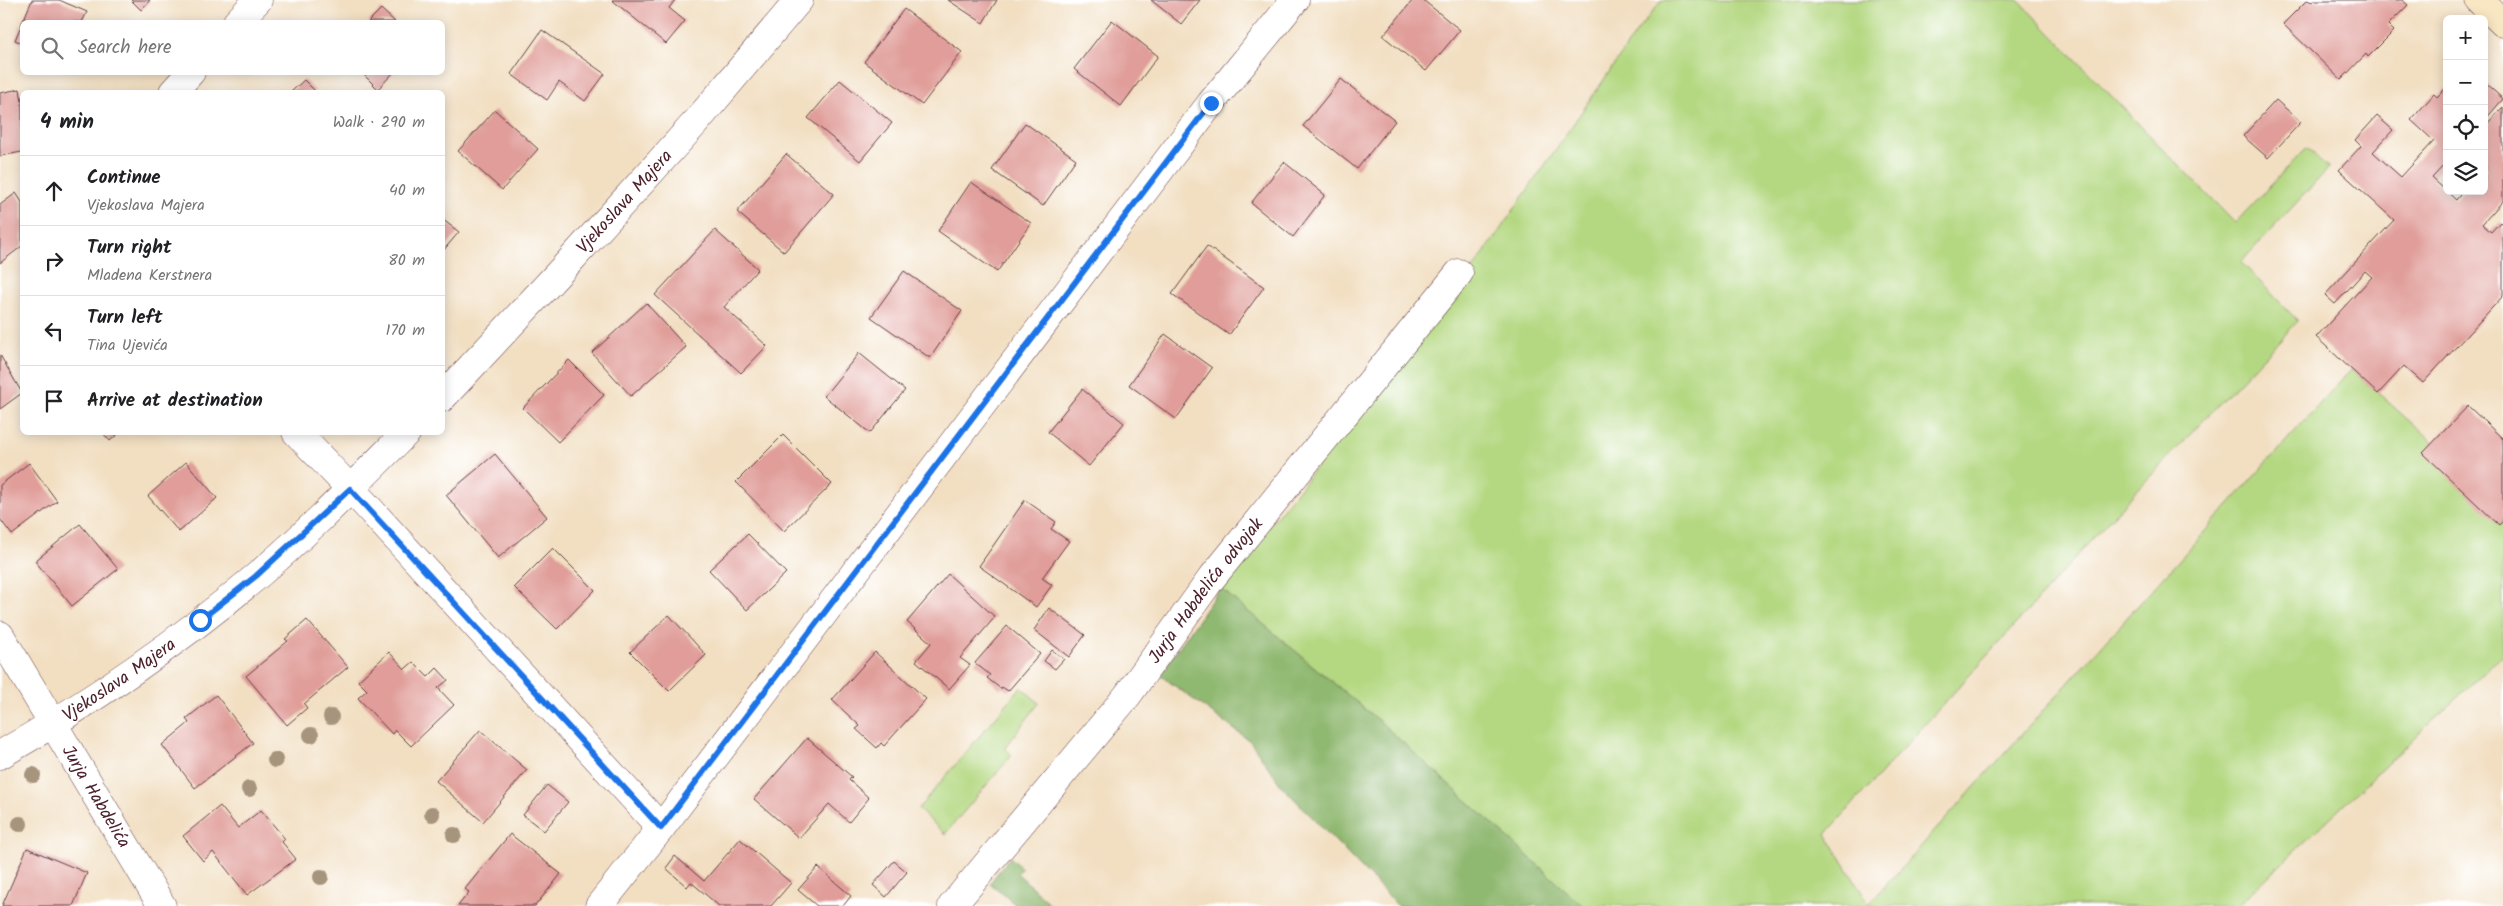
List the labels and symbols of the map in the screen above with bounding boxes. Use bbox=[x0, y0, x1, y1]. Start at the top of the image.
route end bbox=[1200, 92, 1223, 115]
street label: Vjekoslava Majera bbox=[570, 144, 680, 261]
street label: Jurja Habdelića odvojak bbox=[1142, 511, 1272, 670]
route start bbox=[189, 609, 212, 632]
street label: Vjekoslava Majera bbox=[57, 631, 183, 730]
street label: Jurja Habdelića bbox=[53, 740, 137, 854]

